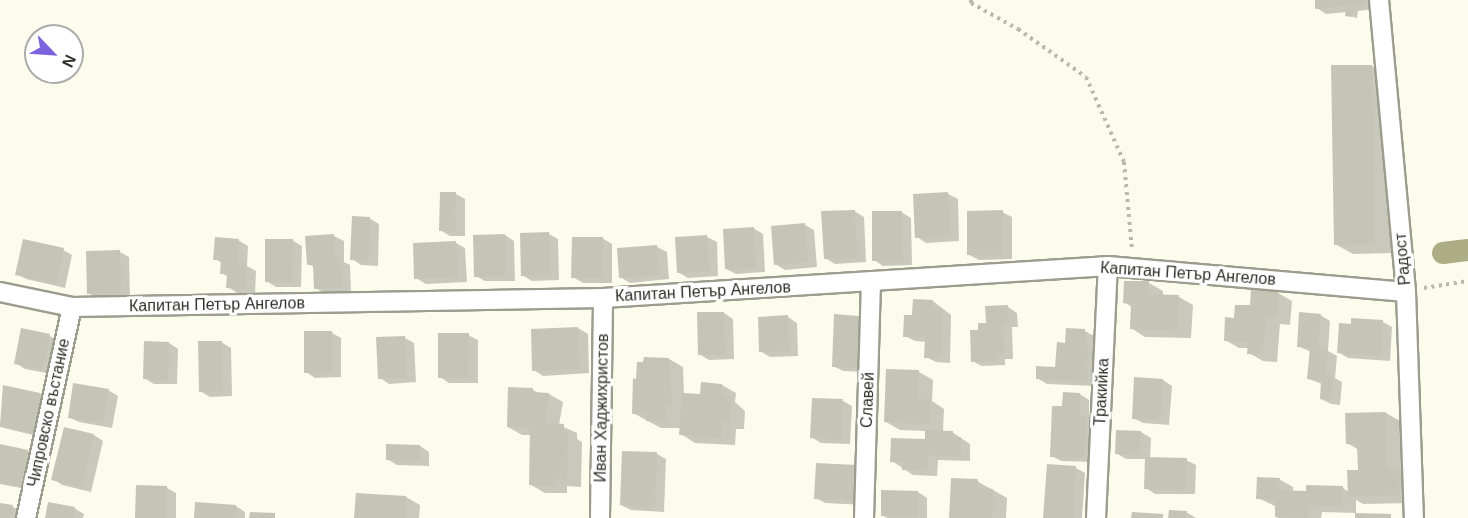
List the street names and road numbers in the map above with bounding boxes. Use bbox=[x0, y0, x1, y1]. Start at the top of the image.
street label: Радост bbox=[1391, 232, 1415, 286]
street label: Капитан Петър Ангелов bbox=[1100, 258, 1276, 290]
street label: Капитан Петър Ангелов bbox=[615, 278, 791, 306]
street label: Капитан Петър Ангелов bbox=[129, 294, 305, 316]
street label: Иван Хаджихристов bbox=[591, 333, 613, 483]
street label: Чипровско въстание bbox=[24, 337, 74, 489]
street label: Тракийка bbox=[1091, 358, 1113, 426]
street label: Славей bbox=[857, 372, 879, 428]

